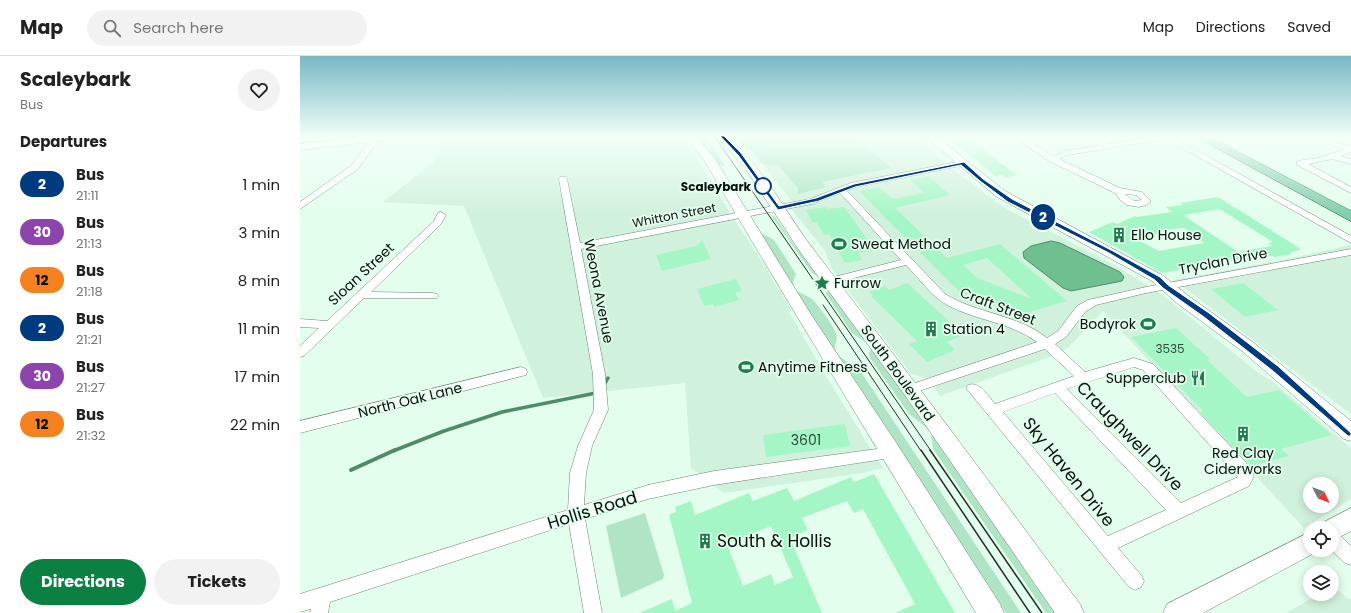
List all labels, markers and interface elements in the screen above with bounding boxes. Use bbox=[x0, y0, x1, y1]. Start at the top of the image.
search box bbox=[87, 10, 367, 46]
text: Map bbox=[20, 14, 63, 41]
icon: search bbox=[101, 17, 123, 39]
text: Search here bbox=[133, 17, 224, 38]
text: Map bbox=[1143, 17, 1174, 37]
text: Directions bbox=[1196, 17, 1265, 37]
text: Saved bbox=[1287, 17, 1331, 37]
text: Scaleybark bbox=[20, 66, 131, 93]
button: heart bbox=[238, 69, 280, 111]
text: Bus bbox=[20, 95, 43, 114]
text: Departures bbox=[20, 131, 107, 152]
text: Bus bbox=[76, 164, 104, 185]
text: 2 bbox=[38, 174, 46, 194]
text: 1 min bbox=[242, 174, 280, 195]
marker: Scaleybark bbox=[754, 177, 772, 195]
place label: Scaleybark bbox=[681, 178, 752, 195]
text: 21:11 bbox=[76, 186, 99, 205]
street label: Whitton Street bbox=[631, 199, 717, 231]
line badge: 2 bbox=[1030, 204, 1056, 230]
text: 2 bbox=[1039, 207, 1047, 227]
text: Bus bbox=[76, 212, 104, 233]
text: 30 bbox=[33, 222, 51, 242]
text: 3 min bbox=[238, 222, 280, 243]
place label: Ello House bbox=[1131, 225, 1202, 245]
building icon: Ello House bbox=[1110, 226, 1128, 244]
text: 21:13 bbox=[76, 234, 102, 253]
place label: Sweat Method bbox=[851, 234, 951, 254]
sports icon: Sweat Method bbox=[830, 235, 848, 253]
street label: Weona Avenue bbox=[579, 237, 619, 345]
street label: Sloan Street bbox=[324, 238, 398, 310]
street label: Tryclan Drive bbox=[1177, 243, 1269, 279]
text: Bus bbox=[76, 260, 104, 281]
text: 12 bbox=[35, 270, 49, 290]
text: 8 min bbox=[238, 270, 280, 291]
place label: Furrow bbox=[834, 273, 881, 293]
place icon: Furrow bbox=[813, 274, 831, 292]
text: 21:18 bbox=[76, 282, 103, 301]
street label: Craft Street bbox=[957, 282, 1039, 330]
text: Bus bbox=[76, 308, 104, 329]
place label: Bodyrok bbox=[1080, 314, 1137, 334]
sports icon: Bodyrok bbox=[1139, 315, 1157, 333]
text: 2 bbox=[38, 318, 46, 338]
text: 11 min bbox=[238, 318, 280, 339]
place label: Station 4 bbox=[943, 319, 1005, 339]
building icon: Station 4 bbox=[922, 320, 940, 338]
street label: South Boulevard bbox=[856, 321, 940, 425]
text: 21:21 bbox=[76, 330, 102, 349]
house number: 3535 bbox=[1155, 340, 1185, 357]
text: Bus bbox=[76, 356, 104, 377]
place label: Anytime Fitness bbox=[758, 357, 868, 377]
sports icon: Anytime Fitness bbox=[737, 358, 755, 376]
text: 30 bbox=[33, 366, 51, 386]
text: 17 min bbox=[234, 366, 280, 387]
place label: Supperclub bbox=[1106, 368, 1186, 388]
restaurant icon: Supperclub bbox=[1189, 369, 1207, 387]
street label: Craughwell Drive bbox=[1071, 376, 1189, 496]
street label: North Oak Lane bbox=[356, 377, 464, 423]
text: 21:27 bbox=[76, 378, 105, 397]
text: Bus bbox=[76, 404, 104, 425]
street label: Sky Haven Drive bbox=[1017, 412, 1121, 532]
text: 12 bbox=[35, 414, 49, 434]
text: 22 min bbox=[230, 414, 280, 435]
building icon: Red Clay Ciderworks bbox=[1234, 425, 1252, 443]
text: 21:32 bbox=[76, 426, 106, 445]
house number: 3601 bbox=[791, 430, 821, 450]
place label: Red Clay Ciderworks bbox=[1204, 443, 1282, 479]
north arrow bbox=[1303, 477, 1339, 513]
map controls bbox=[1303, 477, 1339, 601]
street label: Hollis Road bbox=[544, 485, 640, 535]
button: locate bbox=[1303, 521, 1339, 557]
place label: South & Hollis bbox=[717, 529, 832, 553]
building icon: South & Hollis bbox=[696, 532, 714, 550]
button: Directions bbox=[20, 559, 146, 605]
button: Tickets bbox=[154, 559, 280, 605]
button: layers bbox=[1303, 565, 1339, 601]

